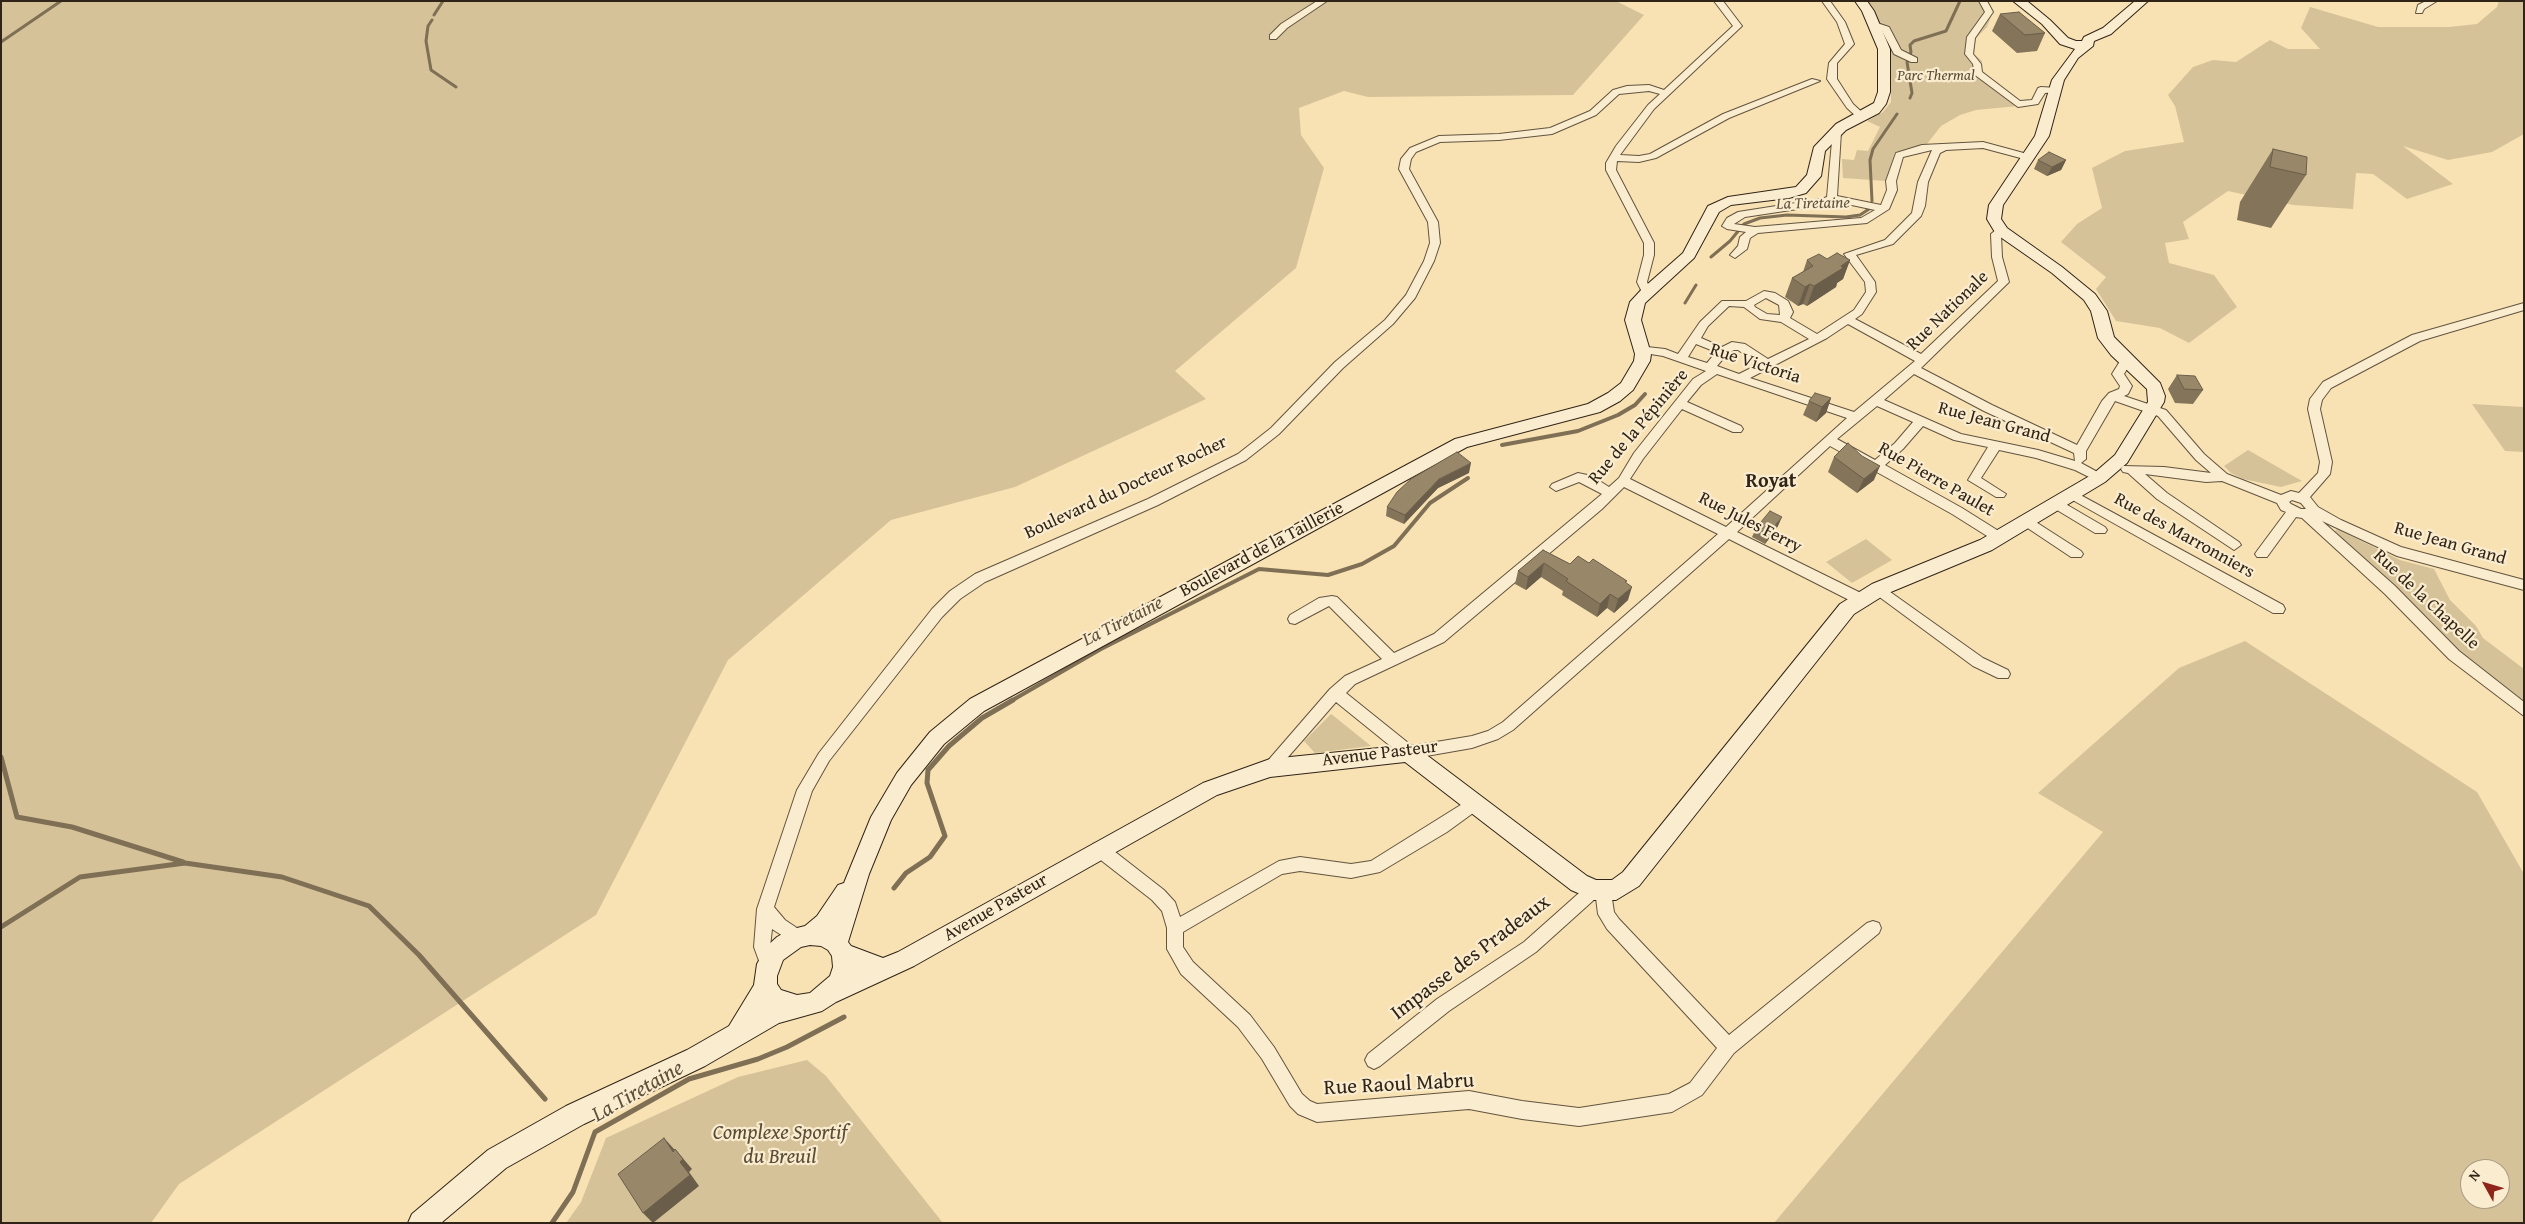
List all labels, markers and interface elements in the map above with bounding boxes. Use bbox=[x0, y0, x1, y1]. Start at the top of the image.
park label: Parc Thermal bbox=[1897, 67, 1975, 85]
water label: La Tiretaine bbox=[1776, 194, 1850, 214]
street label: Rue Nationale bbox=[1903, 267, 1993, 355]
street label: Rue Victoria bbox=[1707, 339, 1803, 389]
street label: Rue de la Pépinière bbox=[1584, 365, 1694, 489]
street label: Rue Jean Grand bbox=[1936, 398, 2052, 448]
street label: Boulevard du Docteur Rocher bbox=[1021, 431, 1231, 545]
street label: Rue Pierre Paulet bbox=[1874, 438, 1998, 522]
district label: Royat bbox=[1746, 470, 1796, 494]
street label: Rue Jules Ferry bbox=[1695, 488, 1805, 558]
street label: Rue des Marronniers bbox=[2110, 489, 2258, 583]
street label: Boulevard de la Taillerie bbox=[1176, 498, 1348, 602]
street label: Rue Jean Grand bbox=[2392, 518, 2508, 570]
street label: Rue de la Chapelle bbox=[2368, 545, 2484, 655]
water label: La Tiretaine bbox=[1079, 592, 1167, 652]
street label: Avenue Pasteur bbox=[1321, 736, 1439, 772]
street label: Avenue Pasteur bbox=[940, 870, 1052, 946]
street label: Impasse des Pradeaux bbox=[1386, 890, 1556, 1026]
water label: La Tiretaine bbox=[588, 1055, 688, 1129]
street label: Rue Raoul Mabru bbox=[1323, 1068, 1475, 1102]
park label: Complexe Sportif du Breuil bbox=[713, 1121, 847, 1171]
north arrow bbox=[2460, 1159, 2510, 1209]
text: N bbox=[2463, 1165, 2485, 1185]

